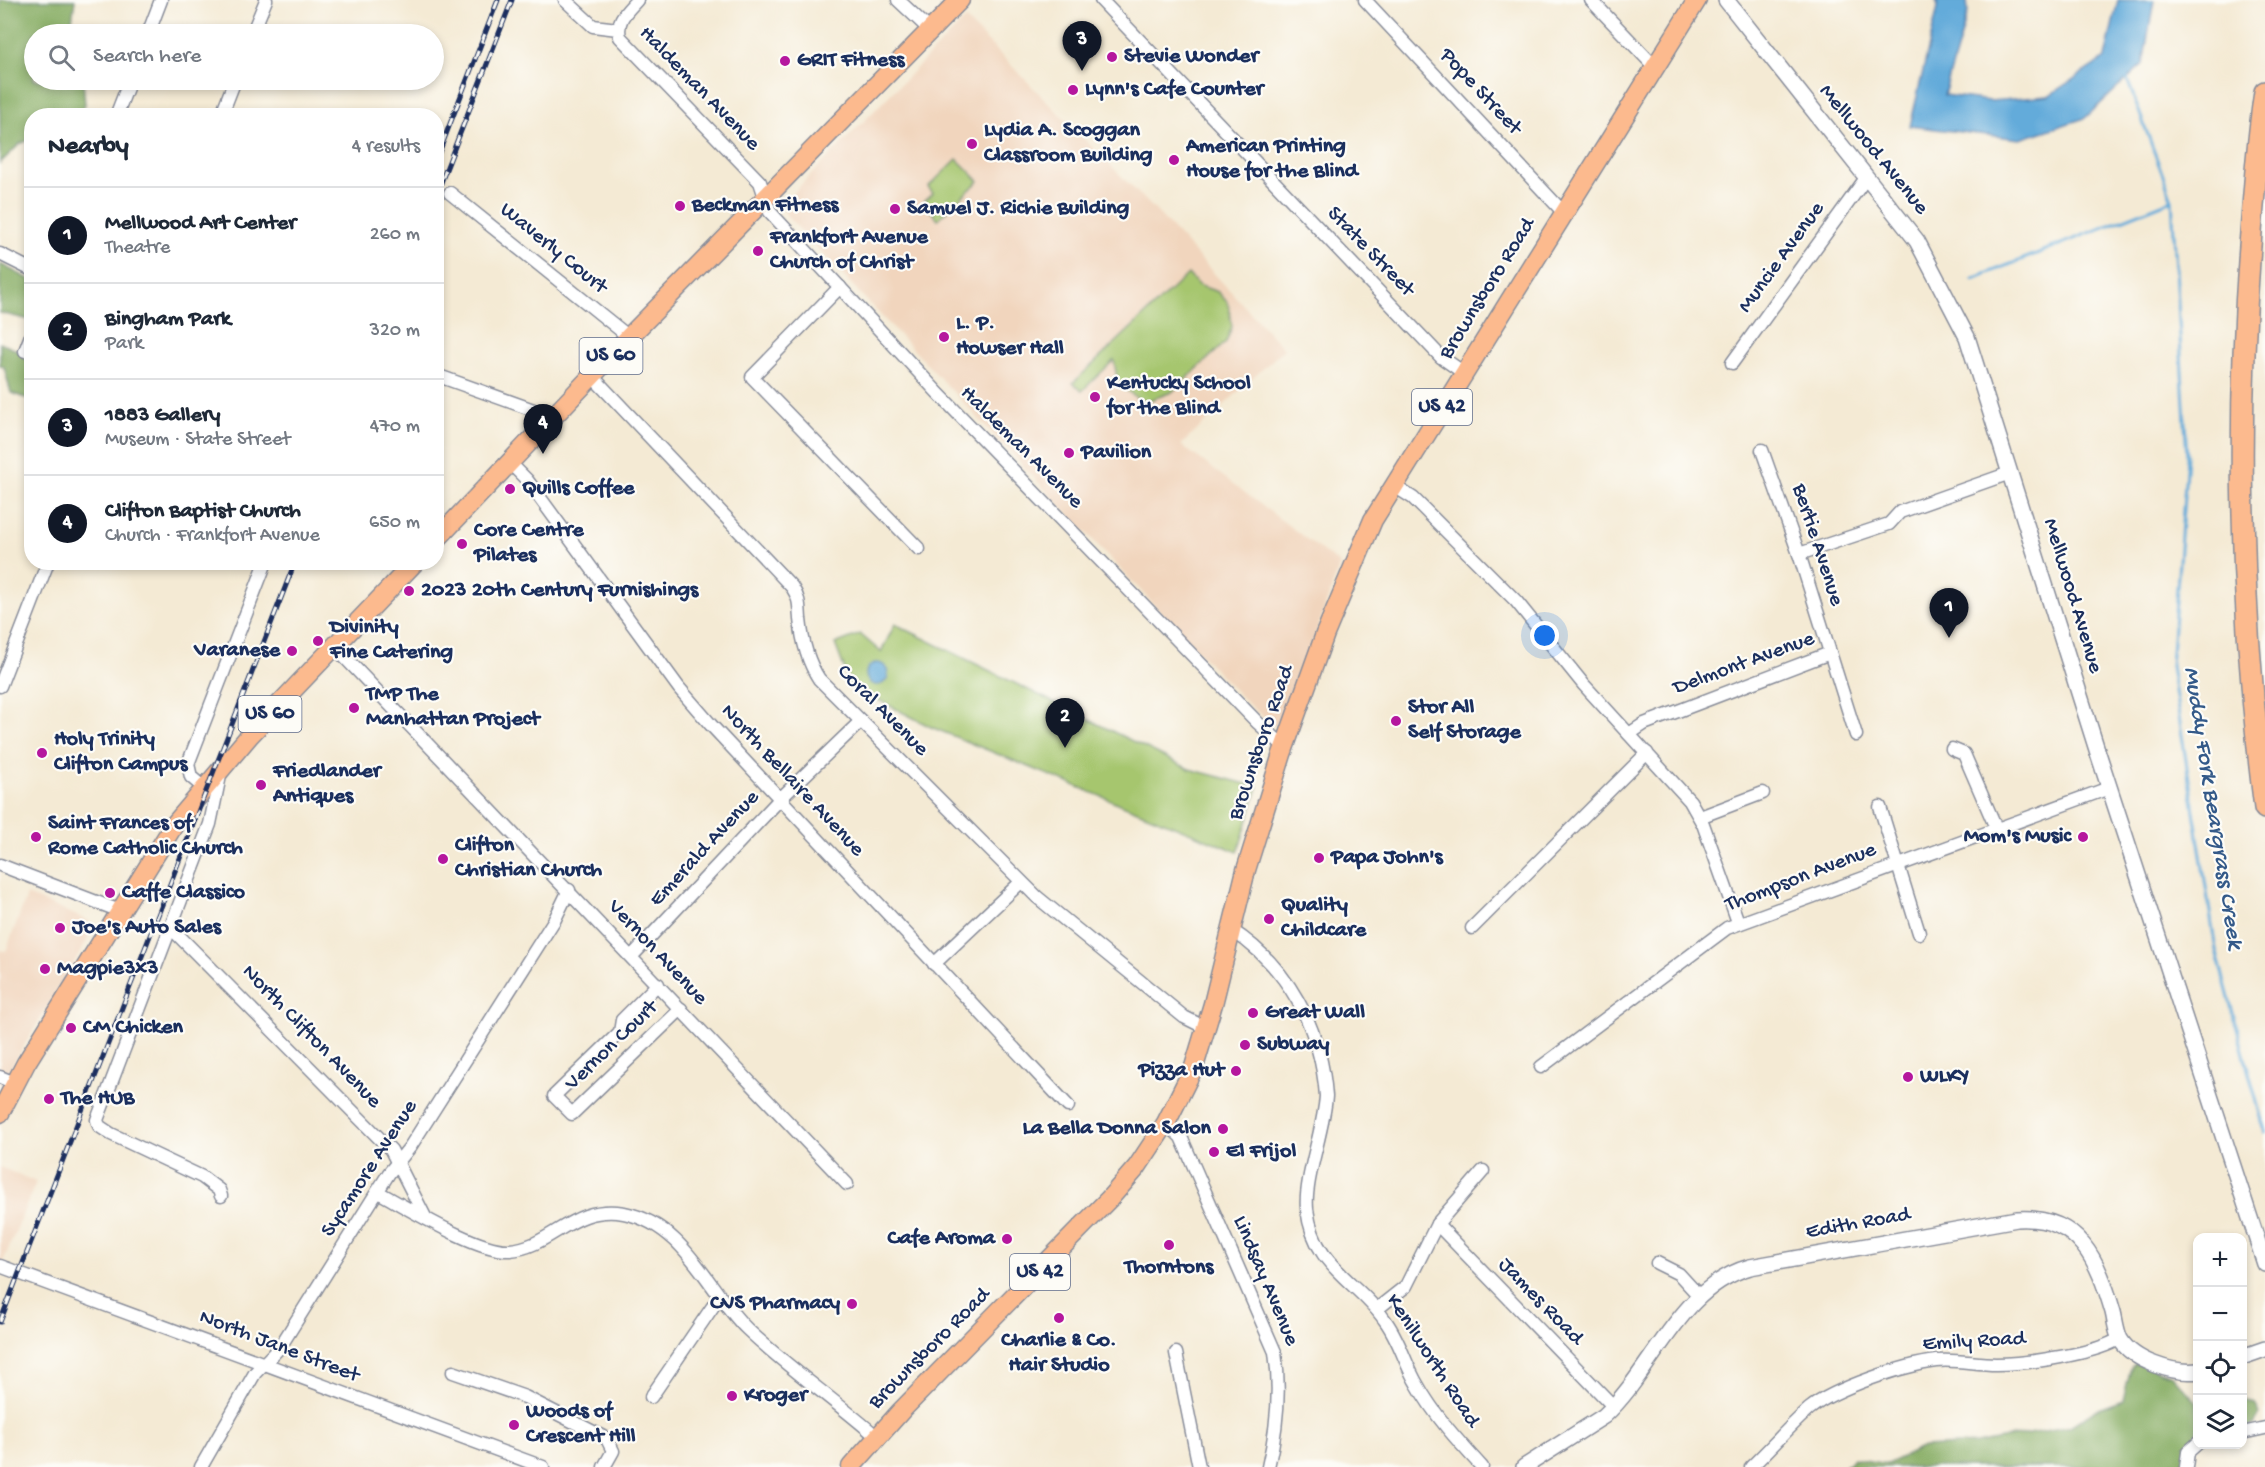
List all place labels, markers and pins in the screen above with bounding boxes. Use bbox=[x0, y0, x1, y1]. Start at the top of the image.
pin: 3 bbox=[1062, 22, 1102, 71]
place label: Stevie Wonder bbox=[1124, 44, 1260, 70]
place label: GRIT Fitness bbox=[797, 48, 906, 74]
marker: Stevie Wonder bbox=[1105, 50, 1119, 64]
marker: GRIT Fitness bbox=[778, 54, 792, 68]
place label: Lynn's Cafe Counter bbox=[1085, 77, 1266, 103]
marker: Lynn's Cafe Counter bbox=[1066, 83, 1080, 97]
place label: Lydia A. Scoggan Classroom Building bbox=[983, 118, 1153, 169]
place label: American Printing House for the Blind bbox=[1185, 134, 1360, 185]
marker: Lydia A. Scoggan Classroom Building bbox=[965, 137, 979, 151]
marker: American Printing House for the Blind bbox=[1167, 153, 1181, 167]
place label: Beckman Fitness bbox=[691, 193, 840, 219]
place label: Samuel J. Richie Building bbox=[907, 196, 1130, 222]
marker: Beckman Fitness bbox=[673, 199, 687, 213]
marker: Samuel J. Richie Building bbox=[888, 202, 902, 216]
place label: Frankfort Avenue Church of Christ bbox=[769, 225, 928, 276]
marker: Frankfort Avenue Church of Christ bbox=[751, 244, 765, 258]
place label: L. P. Howser Hall bbox=[956, 311, 1064, 362]
marker: L. P. Howser Hall bbox=[937, 330, 951, 344]
place label: Kentucky School for the Blind bbox=[1106, 371, 1251, 422]
marker: Kentucky School for the Blind bbox=[1088, 390, 1102, 404]
pin: 4 bbox=[524, 404, 562, 454]
place label: Pavilion bbox=[1080, 440, 1152, 466]
marker: Pavilion bbox=[1062, 446, 1076, 460]
place label: Quills Coffee bbox=[522, 476, 635, 502]
marker: Quills Coffee bbox=[503, 482, 517, 496]
place label: Core Centre Pilates bbox=[473, 518, 584, 569]
marker: Core Centre Pilates bbox=[455, 537, 469, 551]
place label: 2023 20th Century Furnishings bbox=[421, 578, 700, 604]
marker: 2023 20th Century Furnishings bbox=[402, 584, 416, 598]
pin: 1 bbox=[1930, 588, 1968, 638]
place label: Divinity Fine Catering bbox=[328, 615, 454, 666]
marker: Divinity Fine Catering bbox=[311, 634, 325, 648]
place label: Varanese bbox=[193, 638, 281, 664]
marker: Varanese bbox=[285, 644, 299, 658]
place label: TMP The Manhattan Project bbox=[364, 682, 541, 733]
place label: Stor All Self Storage bbox=[1408, 695, 1521, 746]
pin: 2 bbox=[1046, 698, 1084, 748]
marker: TMP The Manhattan Project bbox=[347, 701, 361, 715]
marker: Stor All Self Storage bbox=[1389, 714, 1403, 728]
place label: Holy Trinity Clifton Campus bbox=[53, 727, 189, 778]
marker: Holy Trinity Clifton Campus bbox=[35, 746, 49, 760]
place label: Friedlander Antiques bbox=[272, 759, 383, 810]
marker: Friedlander Antiques bbox=[254, 778, 268, 792]
place label: Saint Frances of Rome Catholic Church bbox=[47, 811, 243, 862]
place label: Mom's Music bbox=[1964, 824, 2073, 850]
marker: Saint Frances of Rome Catholic Church bbox=[29, 830, 43, 844]
marker: Mom's Music bbox=[2076, 830, 2090, 844]
place label: Clifton Christian Church bbox=[454, 833, 602, 884]
place label: Papa John's bbox=[1330, 845, 1445, 871]
marker: Papa John's bbox=[1312, 851, 1326, 865]
marker: Clifton Christian Church bbox=[436, 852, 450, 866]
place label: Caffe Classico bbox=[121, 880, 246, 906]
marker: Caffe Classico bbox=[103, 886, 117, 900]
place label: Quality Childcare bbox=[1280, 893, 1367, 944]
marker: Quality Childcare bbox=[1262, 912, 1276, 926]
place label: Joe's Auto Sales bbox=[71, 915, 223, 941]
marker: Joe's Auto Sales bbox=[53, 921, 67, 935]
place label: Magpie3x3 bbox=[57, 956, 158, 982]
marker: Magpie3x3 bbox=[38, 962, 52, 976]
place label: Great Wall bbox=[1265, 1000, 1365, 1026]
marker: Great Wall bbox=[1246, 1006, 1260, 1020]
place label: CM Chicken bbox=[82, 1015, 184, 1041]
marker: CM Chicken bbox=[64, 1021, 78, 1035]
place label: Subway bbox=[1257, 1032, 1329, 1058]
marker: Subway bbox=[1238, 1038, 1252, 1052]
place label: Pizza Hut bbox=[1137, 1058, 1226, 1084]
marker: Pizza Hut bbox=[1229, 1064, 1243, 1078]
place label: WLKY bbox=[1919, 1064, 1969, 1090]
marker: WLKY bbox=[1901, 1070, 1915, 1084]
place label: The HUB bbox=[59, 1086, 136, 1112]
marker: The HUB bbox=[42, 1092, 56, 1106]
place label: La Bella Donna Salon bbox=[1023, 1116, 1212, 1142]
marker: La Bella Donna Salon bbox=[1216, 1122, 1230, 1136]
place label: El Frijol bbox=[1226, 1139, 1296, 1165]
marker: El Frijol bbox=[1207, 1145, 1221, 1159]
place label: Cafe Aroma bbox=[887, 1226, 997, 1252]
marker: Cafe Aroma bbox=[1000, 1232, 1014, 1246]
marker: Thorntons bbox=[1162, 1238, 1176, 1252]
place label: Thorntons bbox=[1123, 1255, 1215, 1281]
place label: CVS Pharmacy bbox=[709, 1291, 840, 1317]
marker: CVS Pharmacy bbox=[845, 1297, 859, 1311]
marker: Charlie & Co. Hair Studio bbox=[1052, 1311, 1066, 1325]
place label: Charlie & Co. Hair Studio bbox=[1000, 1328, 1117, 1379]
place label: Kroger bbox=[743, 1383, 809, 1409]
marker: Kroger bbox=[725, 1389, 739, 1403]
place label: Woods of Crescent Hill bbox=[525, 1399, 636, 1450]
marker: Woods of Crescent Hill bbox=[507, 1418, 521, 1432]

